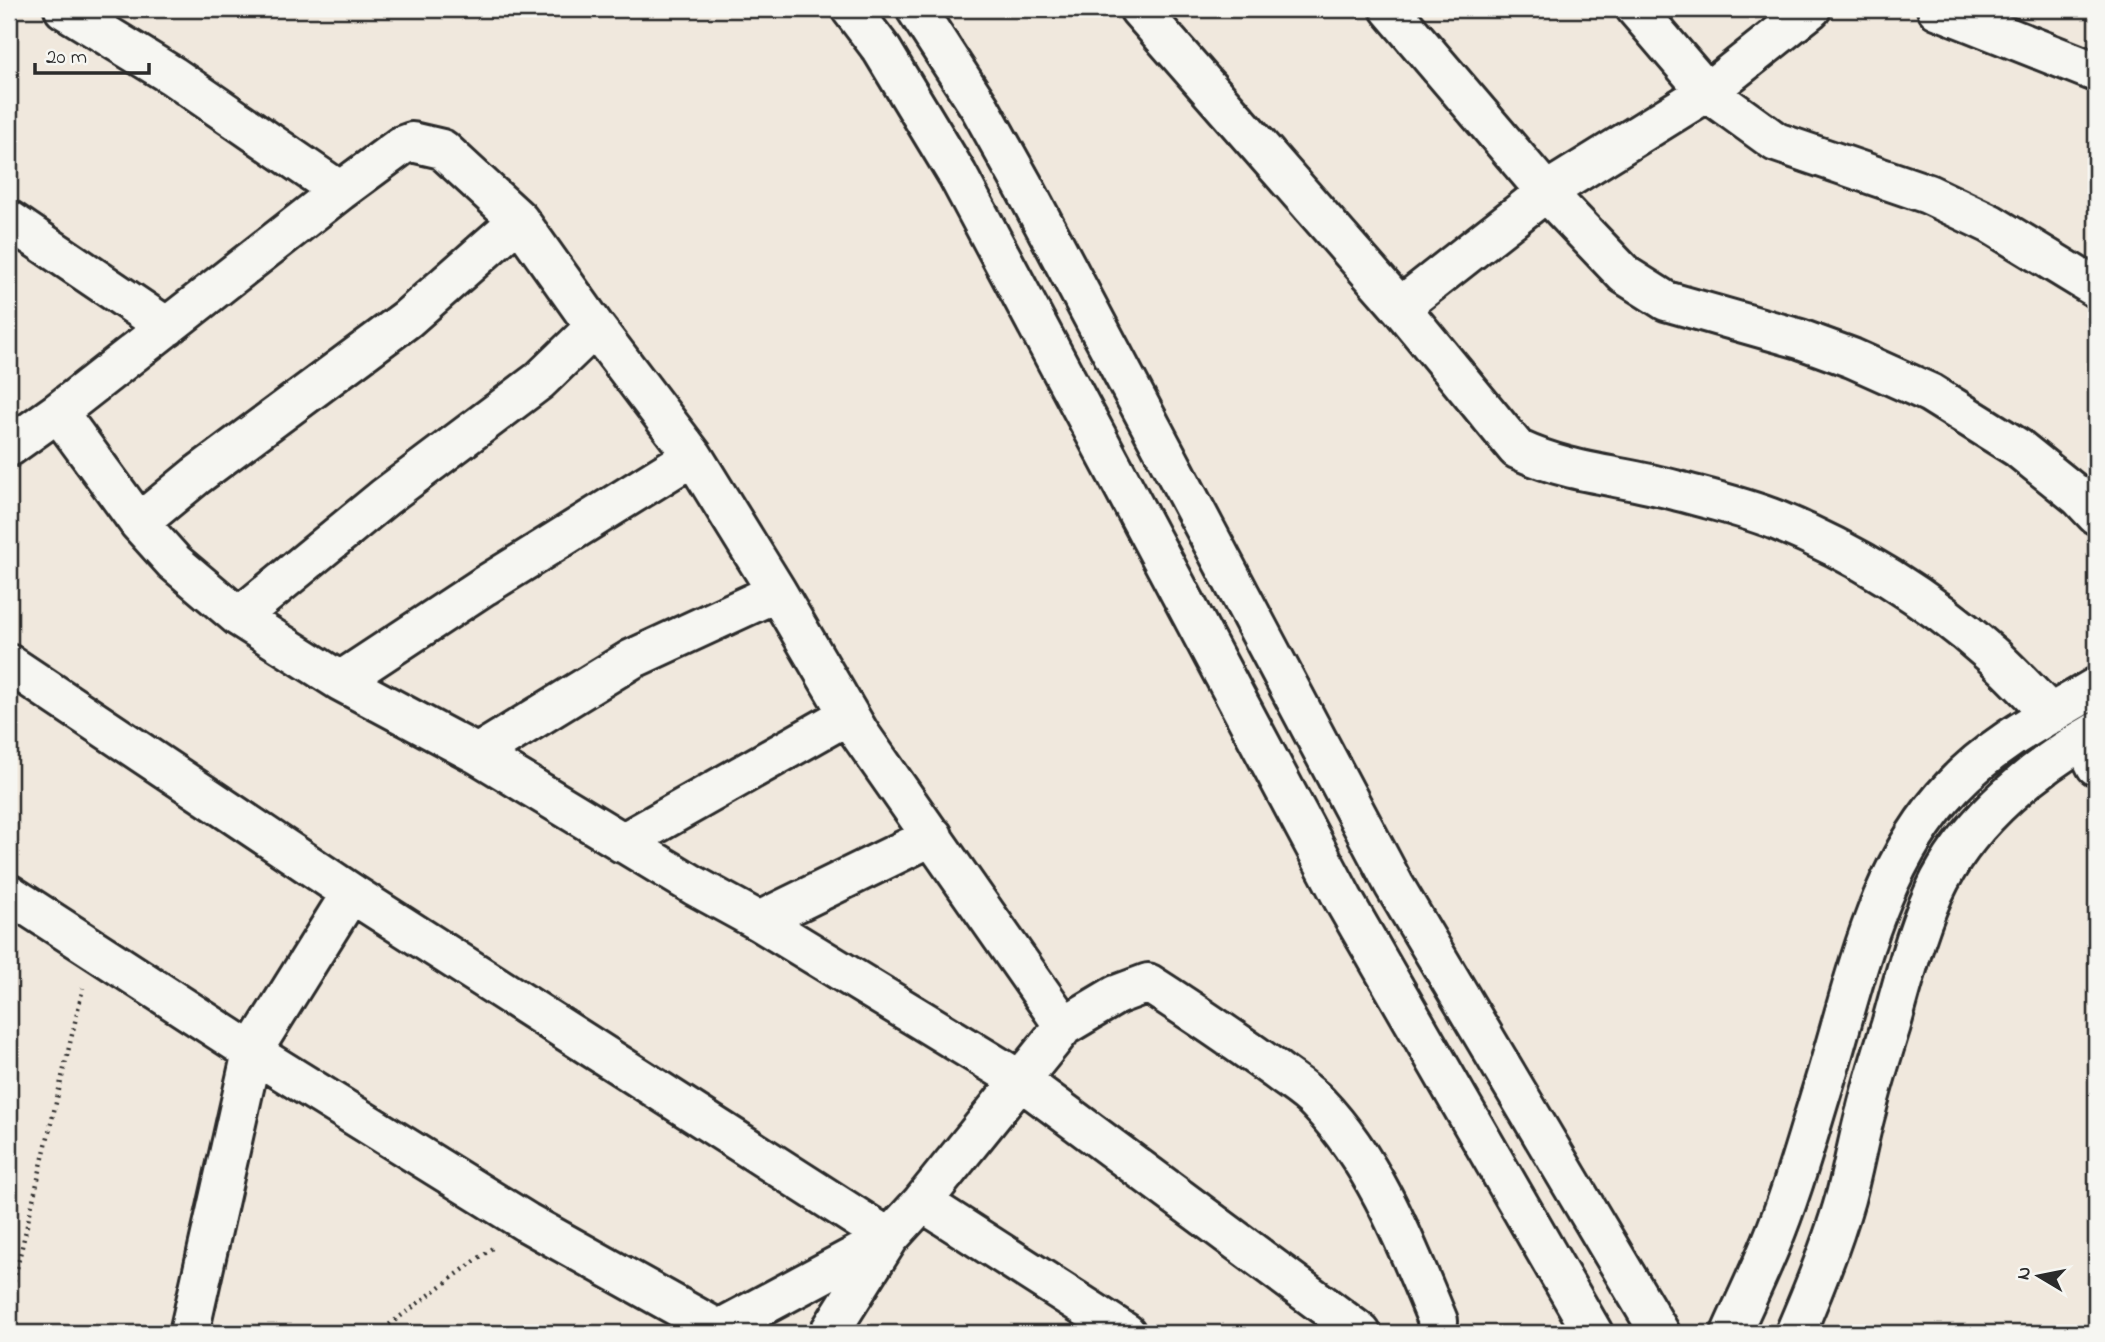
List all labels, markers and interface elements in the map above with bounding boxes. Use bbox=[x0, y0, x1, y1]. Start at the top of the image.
scale bar bbox=[35, 32, 149, 76]
text: 20 m bbox=[46, 43, 87, 73]
north arrow bbox=[2004, 1240, 2074, 1310]
text: N bbox=[2010, 1265, 2039, 1282]

